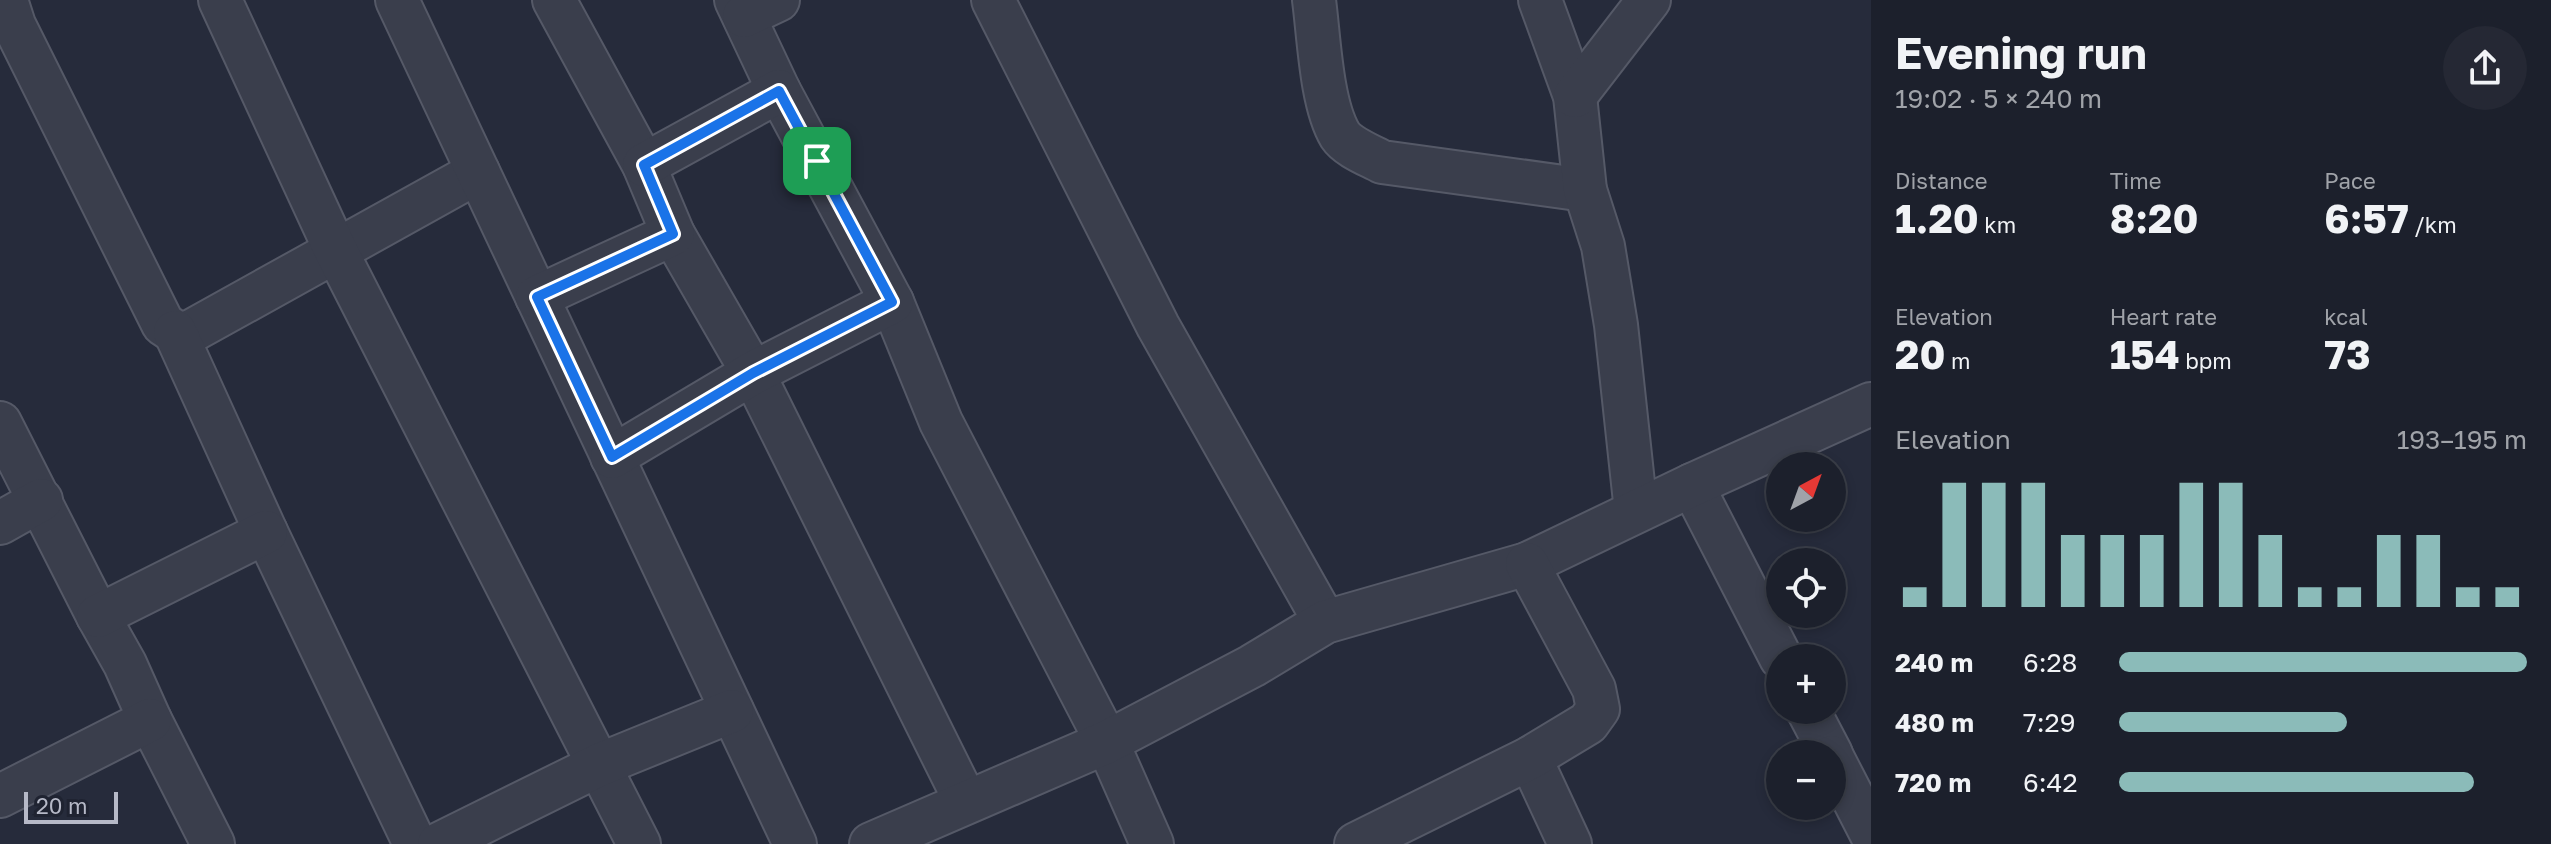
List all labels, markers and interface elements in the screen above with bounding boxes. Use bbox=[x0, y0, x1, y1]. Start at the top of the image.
text: Evening run bbox=[1895, 26, 2147, 79]
button: share bbox=[2443, 26, 2527, 110]
text: 19:02 · 5 × 240 m bbox=[1895, 83, 2102, 114]
pin bbox=[783, 127, 851, 195]
icon: arrive bbox=[795, 139, 839, 183]
text: Distance bbox=[1895, 167, 1987, 194]
text: Time bbox=[2110, 167, 2161, 194]
text: Pace bbox=[2324, 167, 2376, 194]
text: 1.20 bbox=[1895, 194, 1979, 242]
text: 8:20 bbox=[2110, 194, 2198, 242]
text: 6:57 bbox=[2324, 194, 2409, 242]
text: km bbox=[1979, 211, 2016, 238]
text: /km bbox=[2409, 211, 2457, 238]
text: Elevation bbox=[1895, 303, 1993, 330]
text: Heart rate bbox=[2110, 303, 2217, 330]
text: kcal bbox=[2324, 303, 2368, 330]
text: 20 bbox=[1895, 330, 1945, 378]
text: 154 bbox=[2110, 330, 2180, 378]
text: 73 bbox=[2324, 330, 2371, 378]
text: m bbox=[1945, 347, 1970, 374]
text: bpm bbox=[2180, 347, 2232, 374]
text: Elevation bbox=[1895, 424, 2011, 455]
text: 193–195 m bbox=[2397, 424, 2527, 455]
north arrow bbox=[1766, 452, 1846, 532]
map controls bbox=[1766, 452, 1846, 820]
button: locate bbox=[1766, 548, 1846, 628]
button: + bbox=[1766, 644, 1846, 724]
text: 240 m bbox=[1895, 647, 1973, 678]
text: 6:28 bbox=[2023, 647, 2077, 678]
text: 480 m bbox=[1895, 707, 1974, 738]
text: 7:29 bbox=[2023, 707, 2075, 738]
button: − bbox=[1766, 740, 1846, 820]
text: 720 m bbox=[1895, 767, 1971, 798]
text: 6:42 bbox=[2023, 767, 2077, 798]
scale bar bbox=[24, 788, 118, 824]
text: 20 m bbox=[36, 792, 87, 819]

